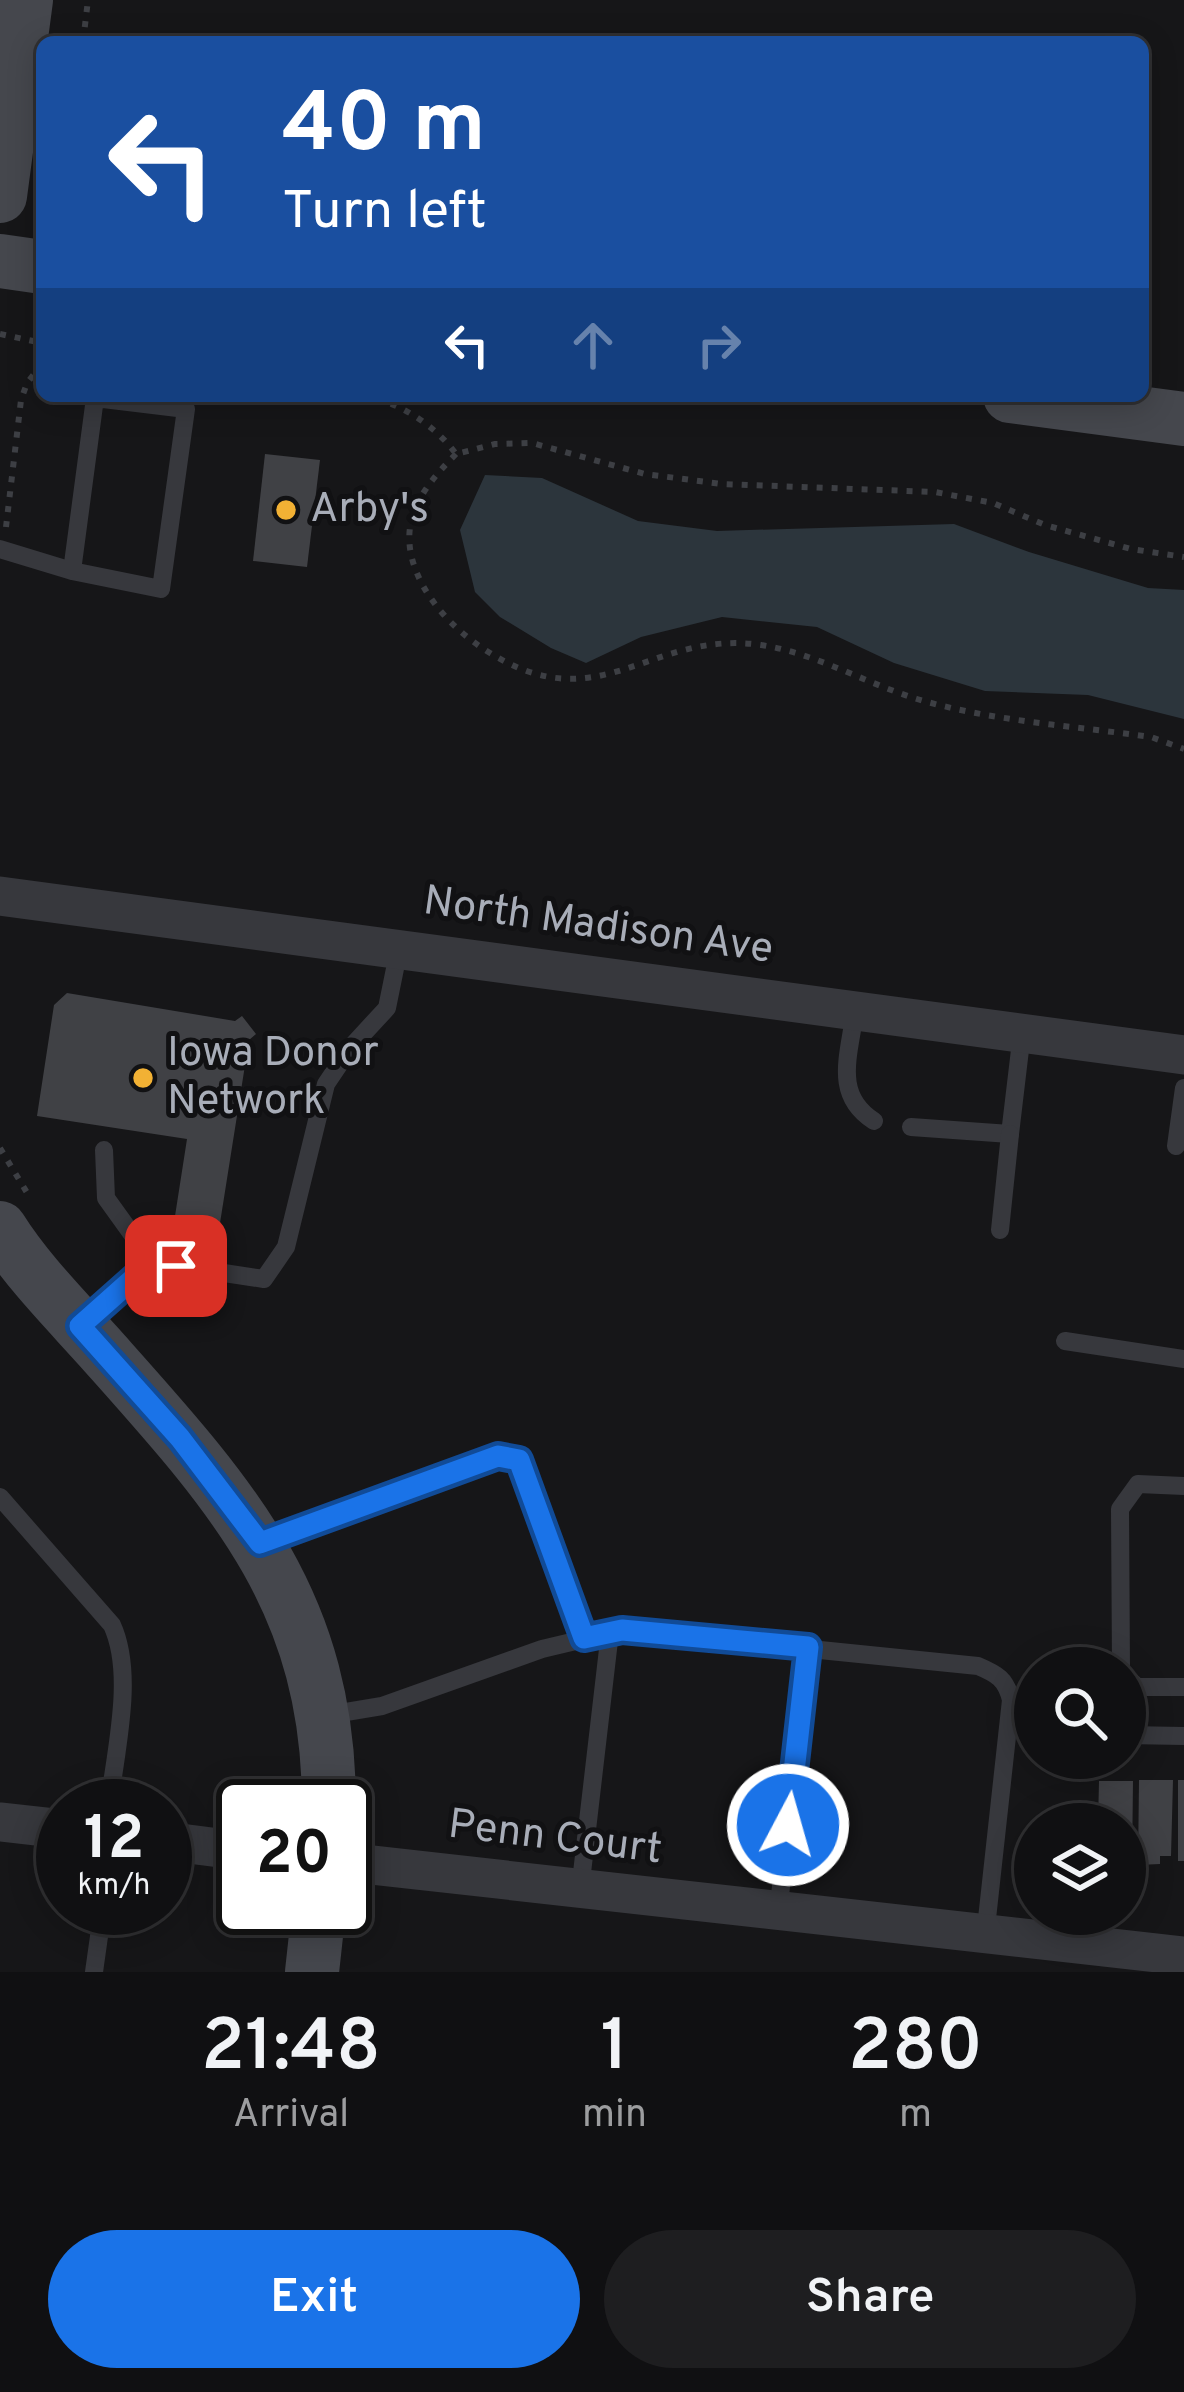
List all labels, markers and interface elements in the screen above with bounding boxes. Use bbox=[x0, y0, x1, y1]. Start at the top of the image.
text: 40 m bbox=[282, 75, 486, 181]
icon: left bbox=[84, 84, 240, 240]
text: Turn left bbox=[282, 179, 487, 248]
icon: left bbox=[434, 312, 500, 378]
icon: ahead bbox=[560, 312, 626, 378]
icon: right bbox=[686, 312, 752, 378]
place label: Arby's bbox=[310, 484, 429, 537]
marker: Arby's bbox=[273, 497, 299, 523]
street label: North Madison Ave bbox=[420, 876, 776, 978]
place label: Iowa Donor Network bbox=[167, 1028, 379, 1129]
marker: Iowa Donor Network bbox=[130, 1065, 156, 1091]
pin bbox=[125, 1215, 227, 1317]
icon: arrive bbox=[143, 1233, 209, 1299]
map controls bbox=[1014, 1647, 1146, 1935]
button: search bbox=[1014, 1647, 1146, 1779]
position arrow bbox=[725, 1762, 851, 1888]
speed limit sign: 20 bbox=[216, 1779, 372, 1935]
street label: Penn Court bbox=[445, 1800, 665, 1878]
button: layers bbox=[1014, 1803, 1146, 1935]
text: 12 bbox=[84, 1804, 144, 1880]
text: km/h bbox=[78, 1868, 150, 1905]
text: 21:48 bbox=[201, 2004, 381, 2096]
text: 1 bbox=[600, 2004, 629, 2096]
text: 280 bbox=[848, 2004, 983, 2096]
text: Arrival bbox=[233, 2092, 349, 2141]
text: min bbox=[582, 2092, 647, 2141]
text: m bbox=[899, 2092, 932, 2141]
button: Exit bbox=[48, 2230, 580, 2368]
button: Share bbox=[604, 2230, 1136, 2368]

